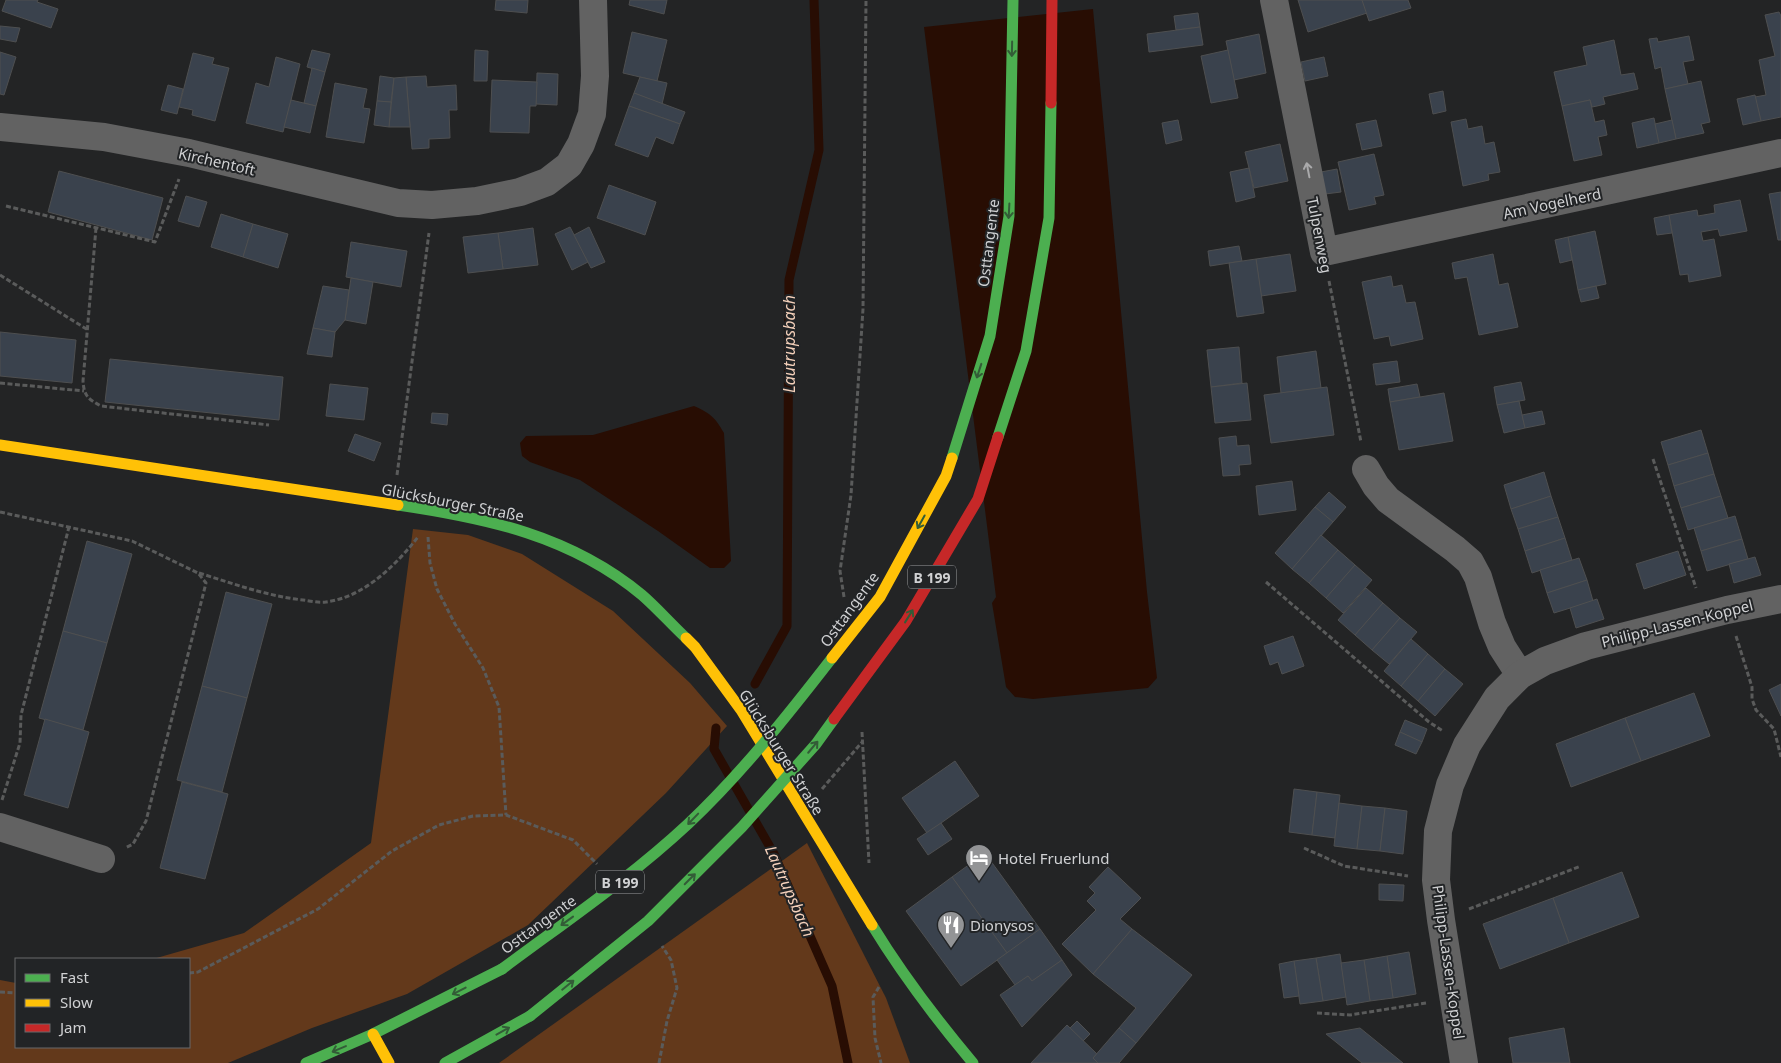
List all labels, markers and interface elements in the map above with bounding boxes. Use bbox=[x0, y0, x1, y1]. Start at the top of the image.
one-way arrow bbox=[1007, 40, 1017, 56]
street label: Kirchentoft bbox=[177, 142, 258, 180]
one-way arrow bbox=[1302, 163, 1312, 179]
street label: Am Vogelherd bbox=[1501, 183, 1603, 223]
street label: Tulpenweg bbox=[1303, 195, 1337, 275]
street label: Osttangente bbox=[973, 198, 1003, 288]
one-way arrow bbox=[1004, 203, 1013, 219]
water label: Lautrupsbach bbox=[778, 295, 800, 393]
one-way arrow bbox=[974, 362, 984, 378]
street label: Glücksburger Straße bbox=[380, 478, 526, 526]
one-way arrow bbox=[916, 514, 926, 529]
road number: B 199 bbox=[908, 566, 956, 588]
street label: Osttangente bbox=[815, 567, 883, 651]
street label: Philipp-Lassen-Koppel bbox=[1599, 594, 1755, 652]
one-way arrow bbox=[903, 609, 914, 623]
street label: Glücksburger Straße bbox=[735, 685, 829, 819]
one-way arrow bbox=[807, 741, 819, 754]
one-way arrow bbox=[687, 812, 699, 825]
water label: Lautrupsbach bbox=[760, 842, 820, 940]
hotel icon: Hotel Fruerlund bbox=[964, 843, 994, 882]
place label: Hotel Fruerlund bbox=[998, 848, 1109, 868]
road number: B 199 bbox=[596, 870, 644, 894]
one-way arrow bbox=[684, 873, 697, 885]
street label: Philipp-Lassen-Koppel bbox=[1428, 884, 1470, 1040]
street label: Osttangente bbox=[496, 890, 580, 958]
restaurant icon: Dionysos bbox=[936, 910, 966, 949]
place label: Dionysos bbox=[970, 915, 1034, 935]
one-way arrow bbox=[560, 916, 574, 926]
legend bbox=[15, 958, 190, 1048]
text: Fast bbox=[60, 967, 89, 987]
one-way arrow bbox=[561, 980, 574, 991]
one-way arrow bbox=[451, 986, 466, 996]
text: Slow bbox=[60, 992, 93, 1012]
text: Jam bbox=[58, 1017, 87, 1037]
one-way arrow bbox=[495, 1025, 509, 1035]
one-way arrow bbox=[332, 1044, 347, 1054]

